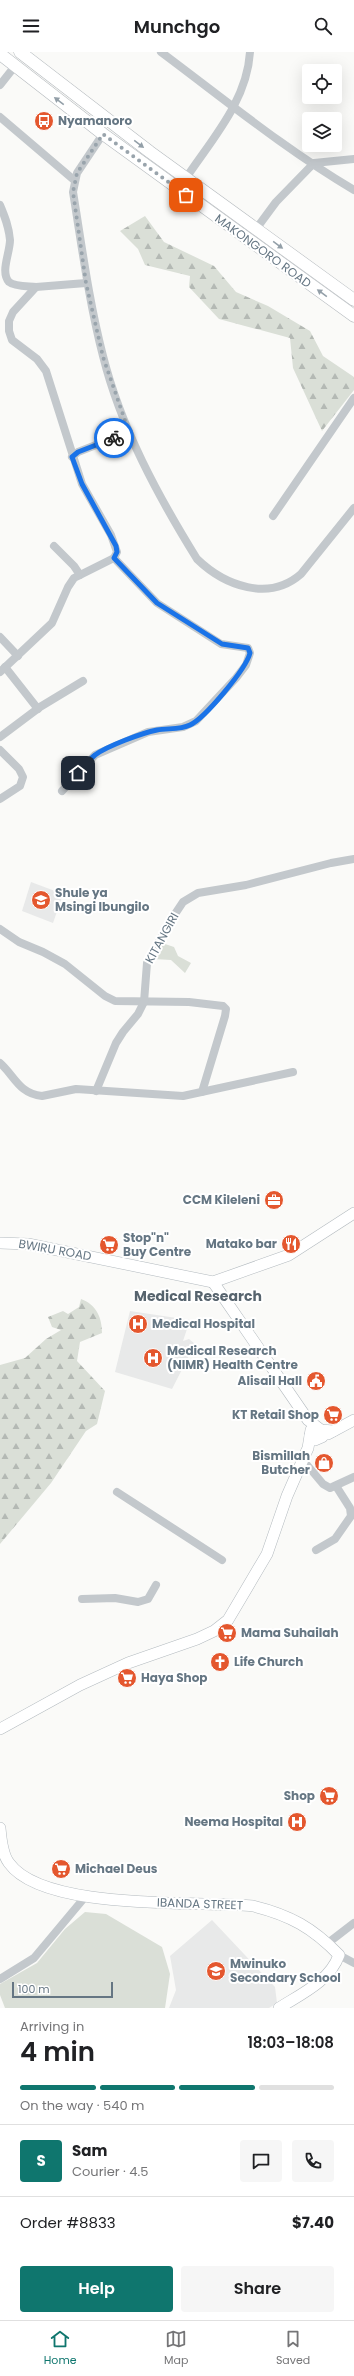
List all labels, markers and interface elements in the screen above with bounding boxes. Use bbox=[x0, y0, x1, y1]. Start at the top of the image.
text: Munchgo bbox=[134, 14, 220, 39]
icon: menu bbox=[20, 15, 42, 37]
icon: search bbox=[312, 15, 334, 37]
map controls bbox=[302, 64, 342, 152]
button: locate bbox=[302, 64, 342, 104]
one-way arrow bbox=[54, 96, 65, 105]
bus stop icon: Nyamanoro bbox=[33, 110, 55, 132]
place label: Nyamanoro bbox=[58, 112, 132, 129]
button: layers bbox=[302, 112, 342, 152]
one-way arrow bbox=[134, 140, 145, 148]
pin bbox=[169, 178, 203, 212]
icon: bag bbox=[175, 184, 197, 206]
street label: MAKONGORO ROAD bbox=[212, 210, 315, 291]
one-way arrow bbox=[273, 241, 284, 249]
one-way arrow bbox=[317, 289, 328, 297]
courier bbox=[94, 418, 134, 458]
icon: bike bbox=[103, 427, 125, 449]
pin bbox=[61, 756, 95, 790]
icon: home bbox=[67, 762, 89, 784]
place label: Shule ya Msingi Ibungilo bbox=[55, 884, 150, 915]
school or university icon: Shule ya Msingi Ibungilo bbox=[30, 889, 52, 911]
street label: KITANGIRI bbox=[141, 909, 183, 966]
office icon: CCM Kileleni bbox=[263, 1189, 285, 1211]
place label: CCM Kileleni bbox=[183, 1191, 260, 1208]
place label: Stop"n" Buy Centre bbox=[123, 1229, 192, 1260]
restaurant icon: Matako bar bbox=[280, 1233, 302, 1255]
supermarket icon: Stop"n" Buy Centre bbox=[98, 1234, 120, 1256]
street label: BWIRU ROAD bbox=[17, 1235, 93, 1264]
place label: Matako bar bbox=[206, 1235, 277, 1252]
district label: Medical Research bbox=[134, 1286, 262, 1306]
hospital icon: Medical Hospital bbox=[127, 1313, 149, 1335]
place label: Medical Hospital bbox=[152, 1315, 255, 1332]
place label: Medical Research (NIMR) Health Centre bbox=[167, 1342, 298, 1373]
hospital icon: Medical Research (NIMR) Health Centre bbox=[142, 1347, 164, 1369]
public building icon: Alisail Hall bbox=[305, 1370, 327, 1392]
place label: Alisail Hall bbox=[238, 1372, 302, 1389]
supermarket icon: KT Retail Shop bbox=[322, 1404, 344, 1426]
place label: KT Retail Shop bbox=[232, 1406, 319, 1423]
place label: Bismillah Butcher bbox=[252, 1447, 310, 1478]
shop icon: Bismillah Butcher bbox=[313, 1452, 335, 1474]
supermarket icon: Mama Suhailah bbox=[216, 1622, 238, 1644]
place label: Mama Suhailah bbox=[241, 1624, 339, 1641]
church icon: Life Church bbox=[209, 1651, 231, 1673]
place label: Life Church bbox=[234, 1653, 303, 1670]
supermarket icon: Haya Shop bbox=[116, 1667, 138, 1689]
place label: Haya Shop bbox=[141, 1669, 207, 1686]
supermarket icon: Shop bbox=[318, 1785, 340, 1807]
place label: Shop bbox=[284, 1787, 315, 1804]
hospital icon: Neema Hospital bbox=[286, 1811, 308, 1833]
place label: Neema Hospital bbox=[184, 1813, 283, 1830]
supermarket icon: Michael Deus bbox=[50, 1858, 72, 1880]
place label: Michael Deus bbox=[75, 1860, 158, 1877]
street label: IBANDA STREET bbox=[157, 1894, 244, 1914]
place label: Mwinuko Secondary School bbox=[230, 1955, 341, 1986]
school or university icon: Mwinuko Secondary School bbox=[205, 1960, 227, 1982]
scale bar bbox=[12, 1980, 113, 1999]
text: 100 m bbox=[18, 1981, 50, 1997]
text: Arriving in bbox=[20, 2017, 84, 2036]
text: 18:03–18:08 bbox=[247, 2032, 334, 2053]
text: 4 min bbox=[20, 2034, 95, 2070]
text: On the way · 540 m bbox=[20, 2096, 144, 2115]
text: Sam bbox=[72, 2140, 107, 2161]
button: chat bbox=[240, 2140, 282, 2182]
button: phone bbox=[292, 2140, 334, 2182]
text: S bbox=[36, 2150, 46, 2171]
text: Courier · 4.5 bbox=[72, 2162, 148, 2181]
text: Order #8833 bbox=[20, 2212, 116, 2233]
text: $7.40 bbox=[292, 2212, 334, 2233]
button: Help bbox=[20, 2266, 173, 2312]
button: Share bbox=[181, 2266, 334, 2312]
tab: Home bbox=[44, 2328, 77, 2369]
tab: Map bbox=[164, 2328, 188, 2369]
tab: Saved bbox=[276, 2328, 310, 2369]

